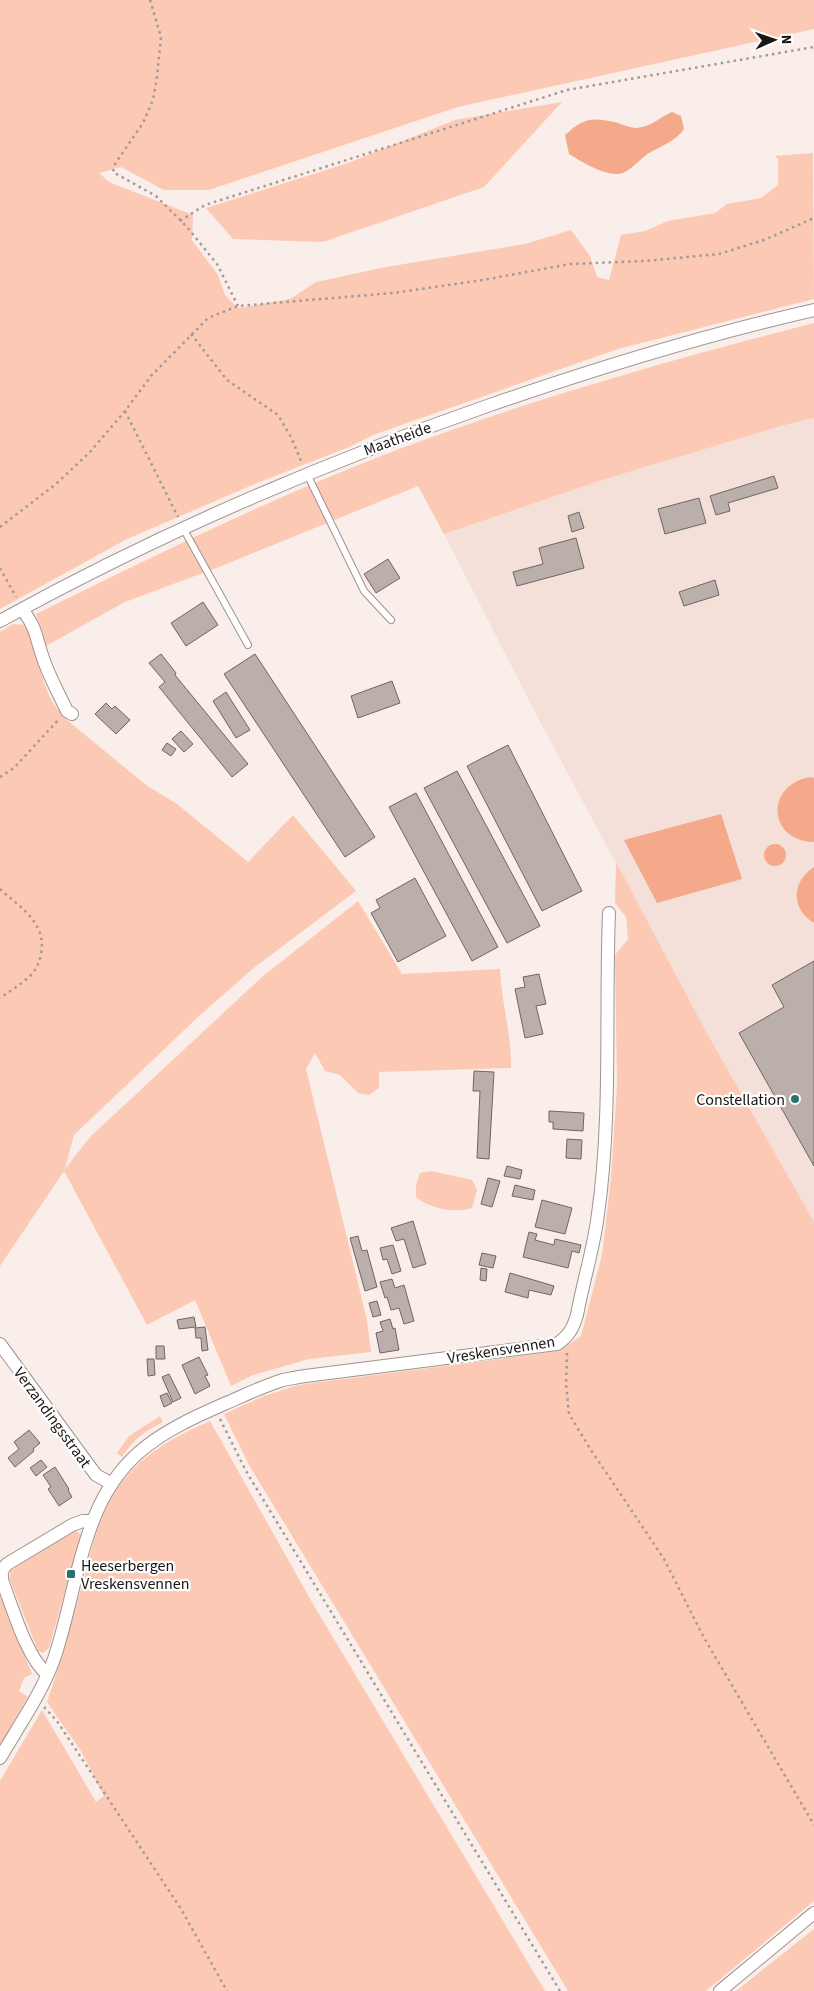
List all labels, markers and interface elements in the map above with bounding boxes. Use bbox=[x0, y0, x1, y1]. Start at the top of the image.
north arrow bbox=[749, 15, 799, 65]
text: N bbox=[776, 35, 796, 45]
street label: Maatheide bbox=[361, 417, 434, 461]
place label: Constellation bbox=[696, 1089, 785, 1111]
marker: Constellation bbox=[789, 1093, 801, 1105]
street label: Vreskensvennen bbox=[446, 1331, 556, 1369]
street label: Verzandingsstraat bbox=[8, 1363, 96, 1473]
place label: Heeserbergen Vreskensvennen bbox=[81, 1555, 190, 1595]
marker: Heeserbergen Vreskensvennen bbox=[65, 1568, 77, 1580]

